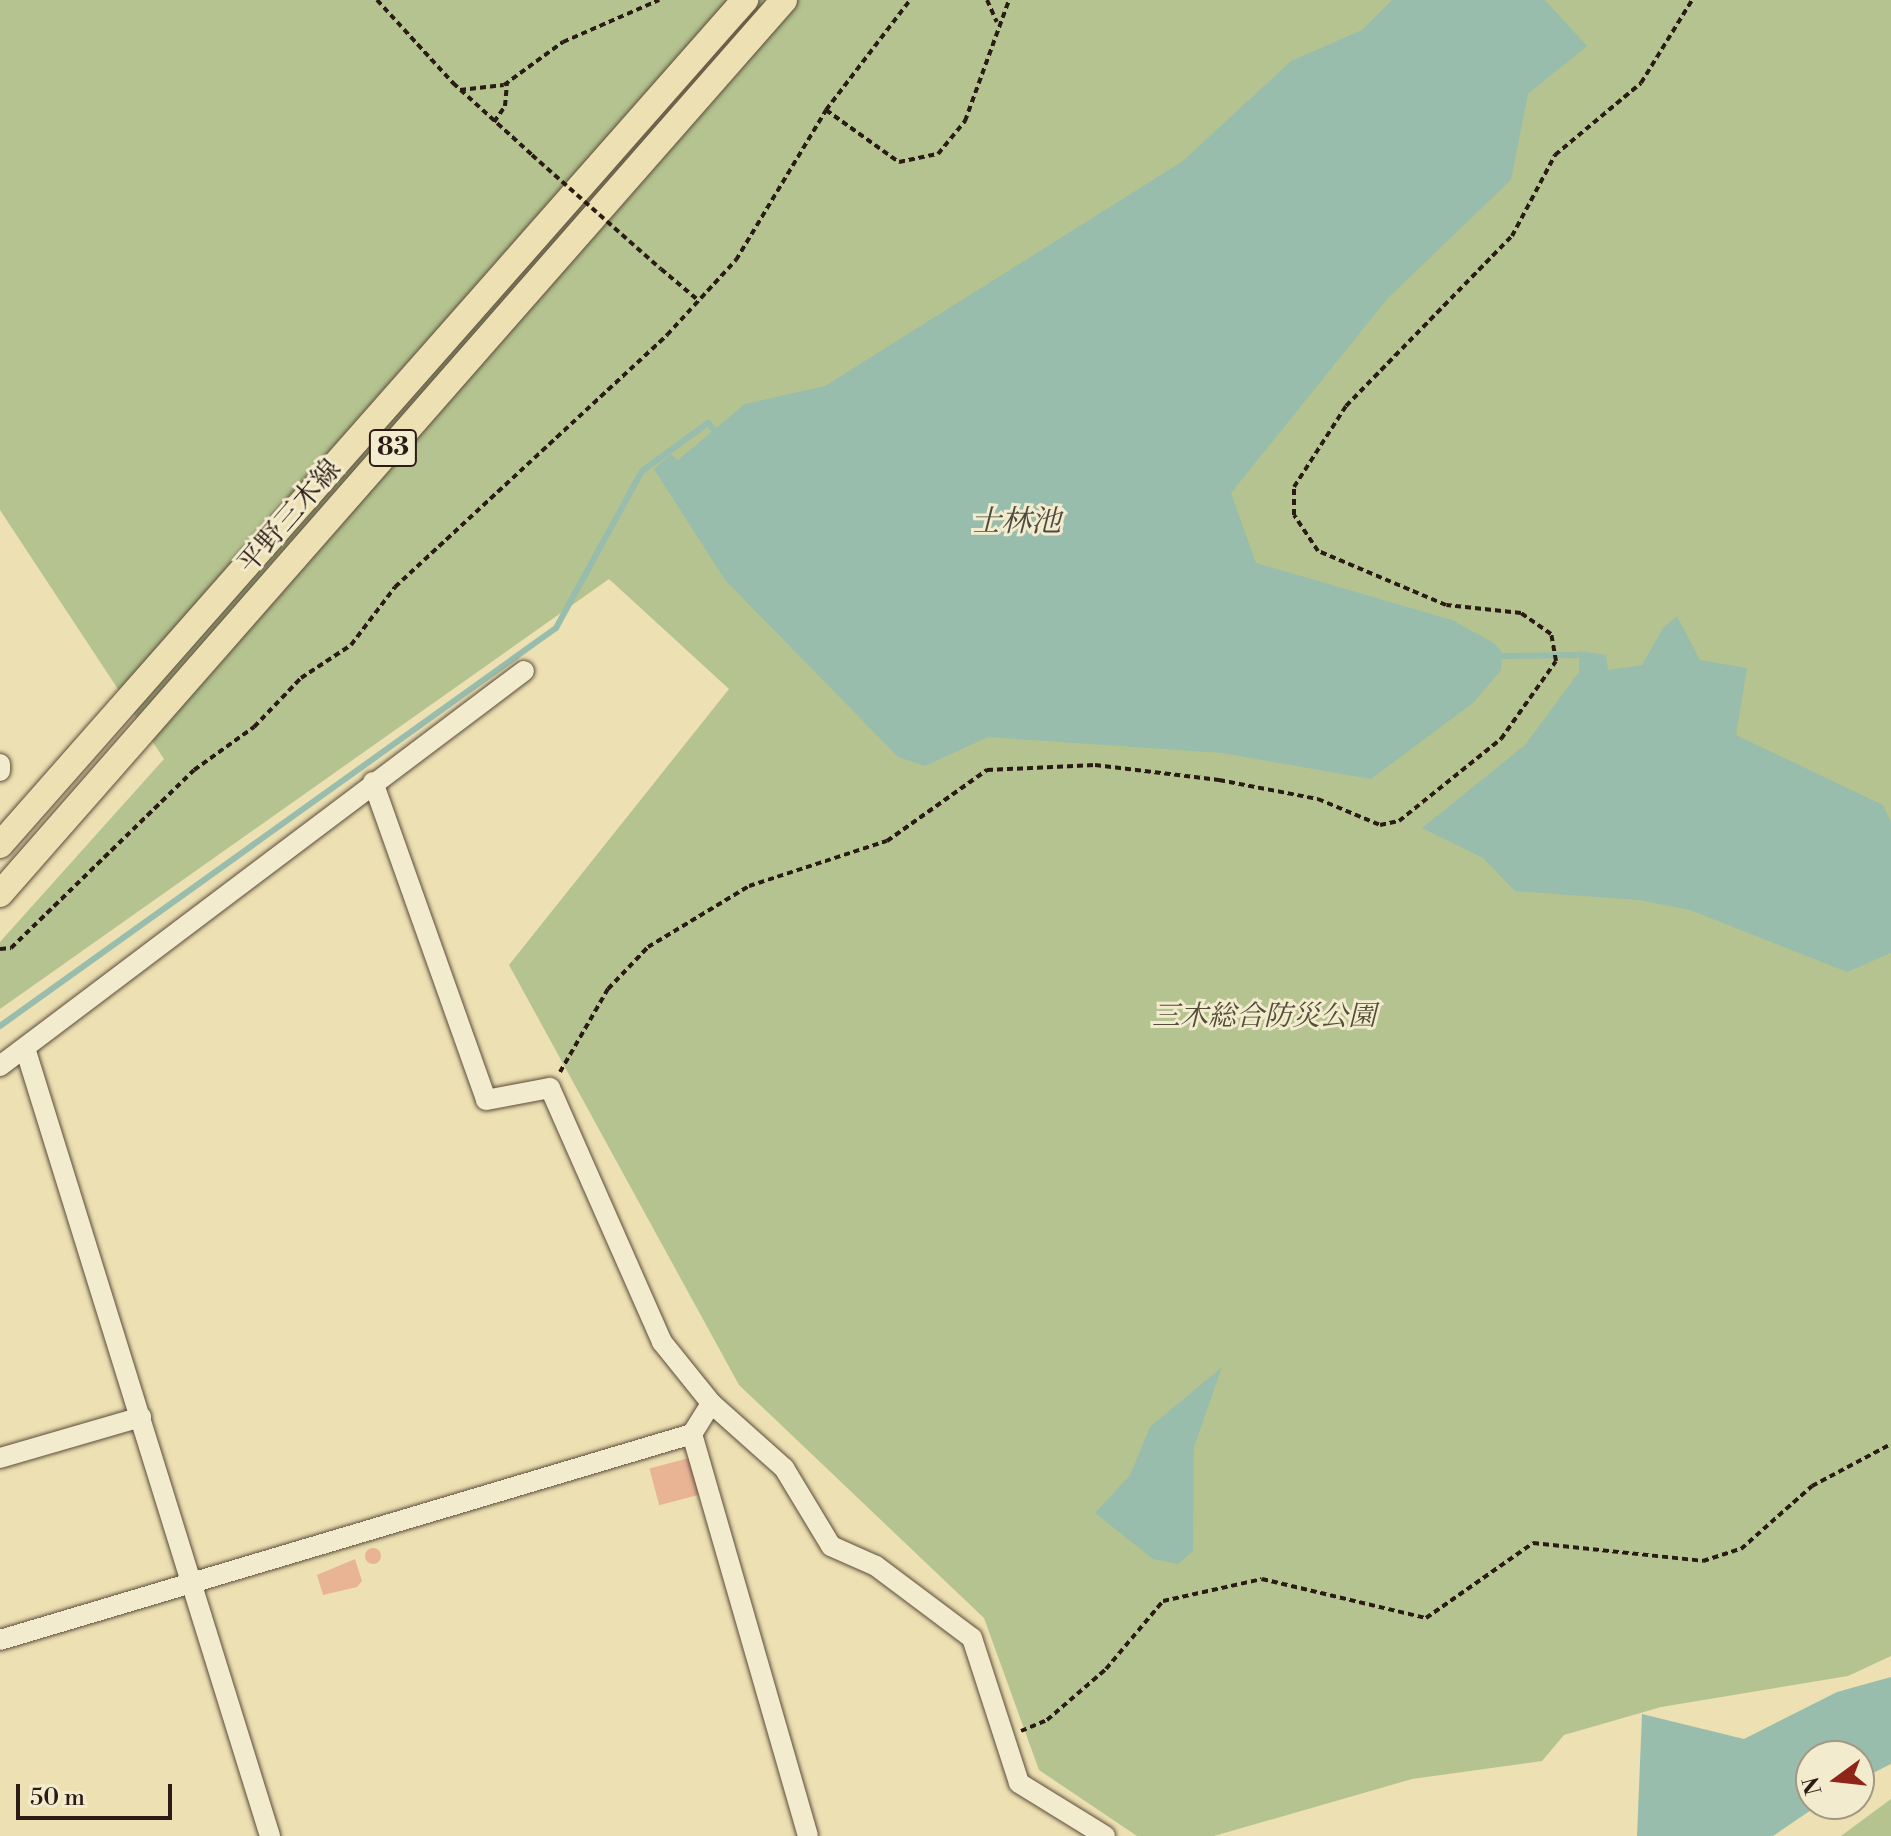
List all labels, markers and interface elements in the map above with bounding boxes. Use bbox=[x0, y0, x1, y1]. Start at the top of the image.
road number: 83 bbox=[367, 426, 419, 470]
street label: 平野三木線 bbox=[231, 453, 349, 581]
water label: 士林池 bbox=[971, 504, 1061, 540]
park label: 三木総合防災公園 bbox=[1152, 1000, 1376, 1034]
north arrow bbox=[1795, 1740, 1875, 1820]
scale bar bbox=[20, 1768, 176, 1818]
text: N bbox=[1798, 1774, 1829, 1798]
text: 50 m bbox=[30, 1783, 85, 1813]

